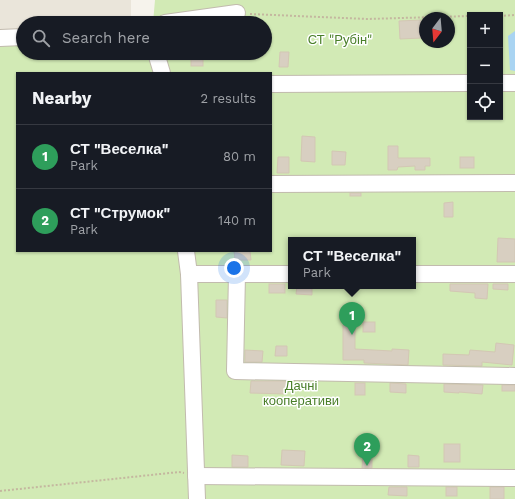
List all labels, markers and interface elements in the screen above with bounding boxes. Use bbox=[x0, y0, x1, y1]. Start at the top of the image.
north arrow bbox=[419, 12, 455, 48]
map controls bbox=[467, 12, 503, 120]
button: + bbox=[467, 12, 503, 48]
search box bbox=[16, 16, 272, 60]
icon: search bbox=[30, 27, 52, 49]
text: Search here bbox=[62, 29, 150, 47]
park label: СТ "Рубін" bbox=[308, 32, 372, 47]
button: − bbox=[467, 48, 503, 84]
button: locate bbox=[467, 84, 503, 120]
text: Nearby bbox=[32, 88, 91, 108]
text: 2 results bbox=[201, 91, 256, 106]
text: СТ "Веселка" bbox=[70, 140, 168, 158]
text: 1 bbox=[42, 149, 48, 164]
text: 80 m bbox=[223, 149, 256, 164]
text: Park bbox=[70, 158, 98, 173]
text: СТ "Струмок" bbox=[70, 204, 170, 222]
text: 2 bbox=[41, 213, 49, 228]
text: 140 m bbox=[218, 213, 256, 228]
text: Park bbox=[70, 222, 98, 237]
popup bbox=[288, 237, 416, 289]
text: СТ "Веселка" bbox=[303, 247, 401, 265]
your location bbox=[224, 258, 244, 278]
text: Park bbox=[303, 265, 331, 280]
pin: 1 bbox=[339, 302, 365, 335]
park label: Дачні кооперативи bbox=[263, 378, 339, 408]
pin: 2 bbox=[354, 433, 380, 466]

